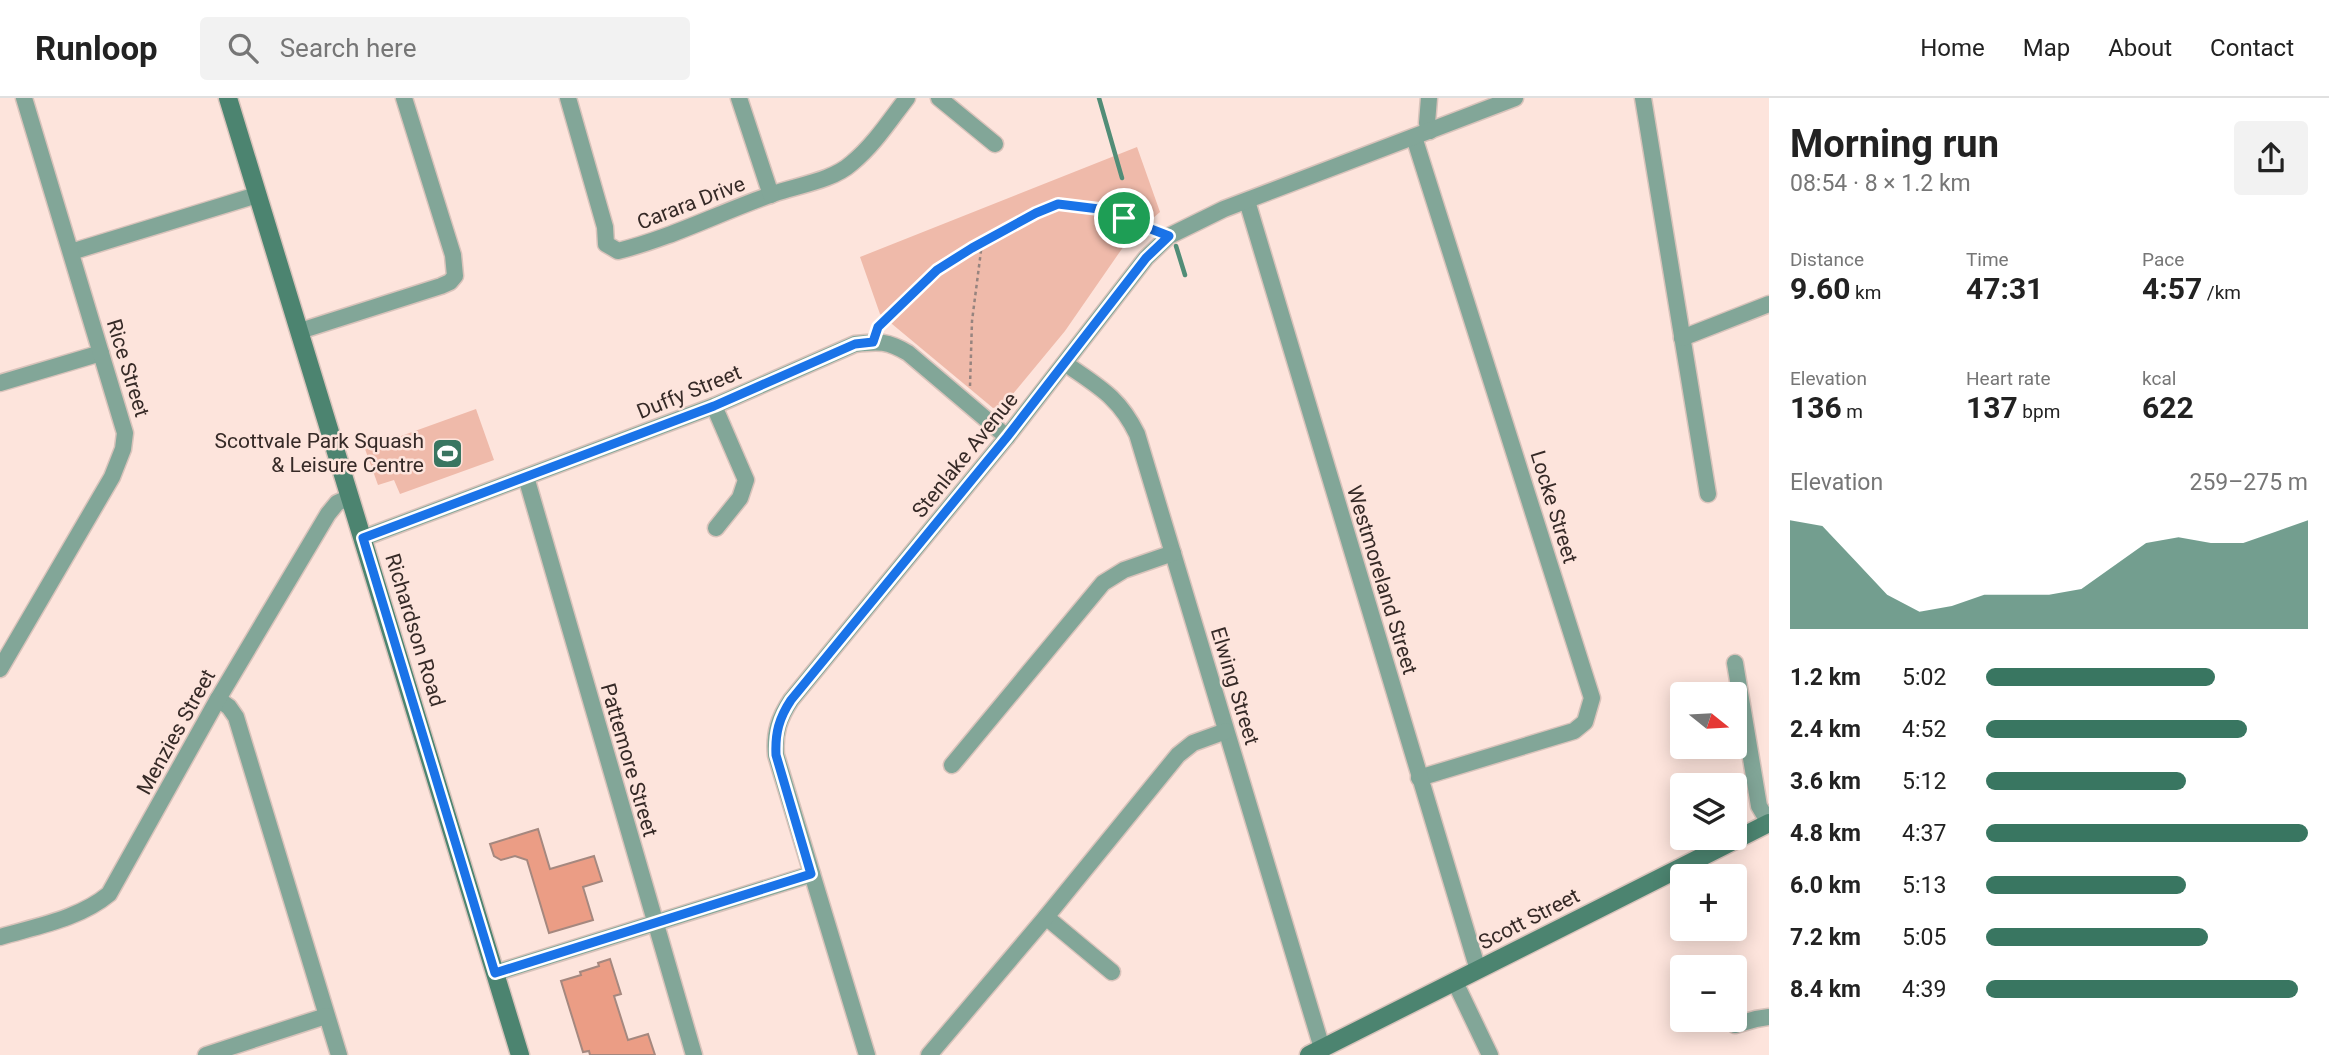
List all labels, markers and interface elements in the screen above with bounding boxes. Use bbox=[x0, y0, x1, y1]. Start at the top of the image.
search box bbox=[200, 17, 690, 80]
text: Runloop bbox=[35, 29, 158, 68]
icon: search bbox=[224, 29, 262, 67]
text: Search here bbox=[280, 33, 416, 63]
text: Home bbox=[1920, 34, 1985, 62]
text: Map bbox=[2023, 34, 2070, 62]
text: About bbox=[2108, 34, 2172, 62]
text: Contact bbox=[2210, 34, 2294, 62]
button: share bbox=[2234, 121, 2308, 195]
text: Morning run bbox=[1790, 122, 1999, 166]
text: 08:54 · 8 × 1.2 km bbox=[1790, 170, 1971, 197]
street label: Carara Drive bbox=[634, 171, 748, 235]
pin bbox=[1094, 188, 1154, 248]
icon: arrive bbox=[1105, 199, 1143, 237]
text: Distance bbox=[1790, 248, 1864, 271]
text: Time bbox=[1966, 248, 2009, 271]
text: Pace bbox=[2142, 248, 2184, 271]
text: 9.60 bbox=[1790, 271, 1850, 306]
text: 47:31 bbox=[1966, 271, 2043, 306]
text: 4:57 bbox=[2142, 271, 2202, 306]
text: km bbox=[1850, 281, 1881, 304]
text: /km bbox=[2202, 281, 2241, 304]
street label: Rice Street bbox=[102, 316, 154, 420]
street label: Duffy Street bbox=[633, 360, 745, 424]
text: Elevation bbox=[1790, 367, 1867, 390]
text: Heart rate bbox=[1966, 367, 2051, 390]
text: kcal bbox=[2142, 367, 2176, 390]
street label: Stenlake Avenue bbox=[907, 388, 1023, 522]
text: 136 bbox=[1790, 390, 1842, 425]
text: 137 bbox=[1966, 390, 2018, 425]
text: 622 bbox=[2142, 390, 2194, 425]
text: m bbox=[1842, 400, 1863, 423]
text: bpm bbox=[2018, 400, 2060, 423]
place label: Scottvale Park Squash & Leisure Centre bbox=[215, 429, 424, 477]
sports icon: Scottvale Park Squash & Leisure Centre bbox=[430, 436, 464, 470]
street label: Locke Street bbox=[1525, 448, 1583, 566]
text: Elevation bbox=[1790, 469, 1883, 496]
text: 259–275 m bbox=[2189, 469, 2308, 496]
street label: Westmoreland Street bbox=[1342, 483, 1422, 677]
street label: Richardson Road bbox=[380, 551, 450, 709]
street label: Elwing Street bbox=[1206, 624, 1264, 748]
text: 1.2 km bbox=[1790, 664, 1861, 691]
text: 5:02 bbox=[1902, 664, 1946, 691]
street label: Menzies Street bbox=[132, 665, 220, 799]
street label: Pattemore Street bbox=[596, 681, 662, 840]
north arrow bbox=[1670, 682, 1746, 760]
map controls bbox=[1670, 682, 1747, 1032]
text: 2.4 km bbox=[1790, 716, 1861, 743]
text: 4:52 bbox=[1902, 716, 1946, 743]
text: 3.6 km bbox=[1790, 768, 1861, 795]
text: 5:12 bbox=[1902, 768, 1946, 795]
button: layers bbox=[1670, 773, 1747, 850]
text: 4.8 km bbox=[1790, 820, 1861, 847]
text: 4:37 bbox=[1902, 820, 1946, 847]
button: + bbox=[1670, 864, 1747, 941]
text: 6.0 km bbox=[1790, 872, 1861, 899]
text: 5:13 bbox=[1902, 872, 1946, 899]
street label: Scott Street bbox=[1475, 883, 1583, 955]
text: 7.2 km bbox=[1790, 924, 1861, 951]
text: 5:05 bbox=[1902, 924, 1946, 951]
button: − bbox=[1670, 955, 1747, 1032]
text: 8.4 km bbox=[1790, 976, 1861, 1003]
text: 4:39 bbox=[1902, 976, 1946, 1003]

